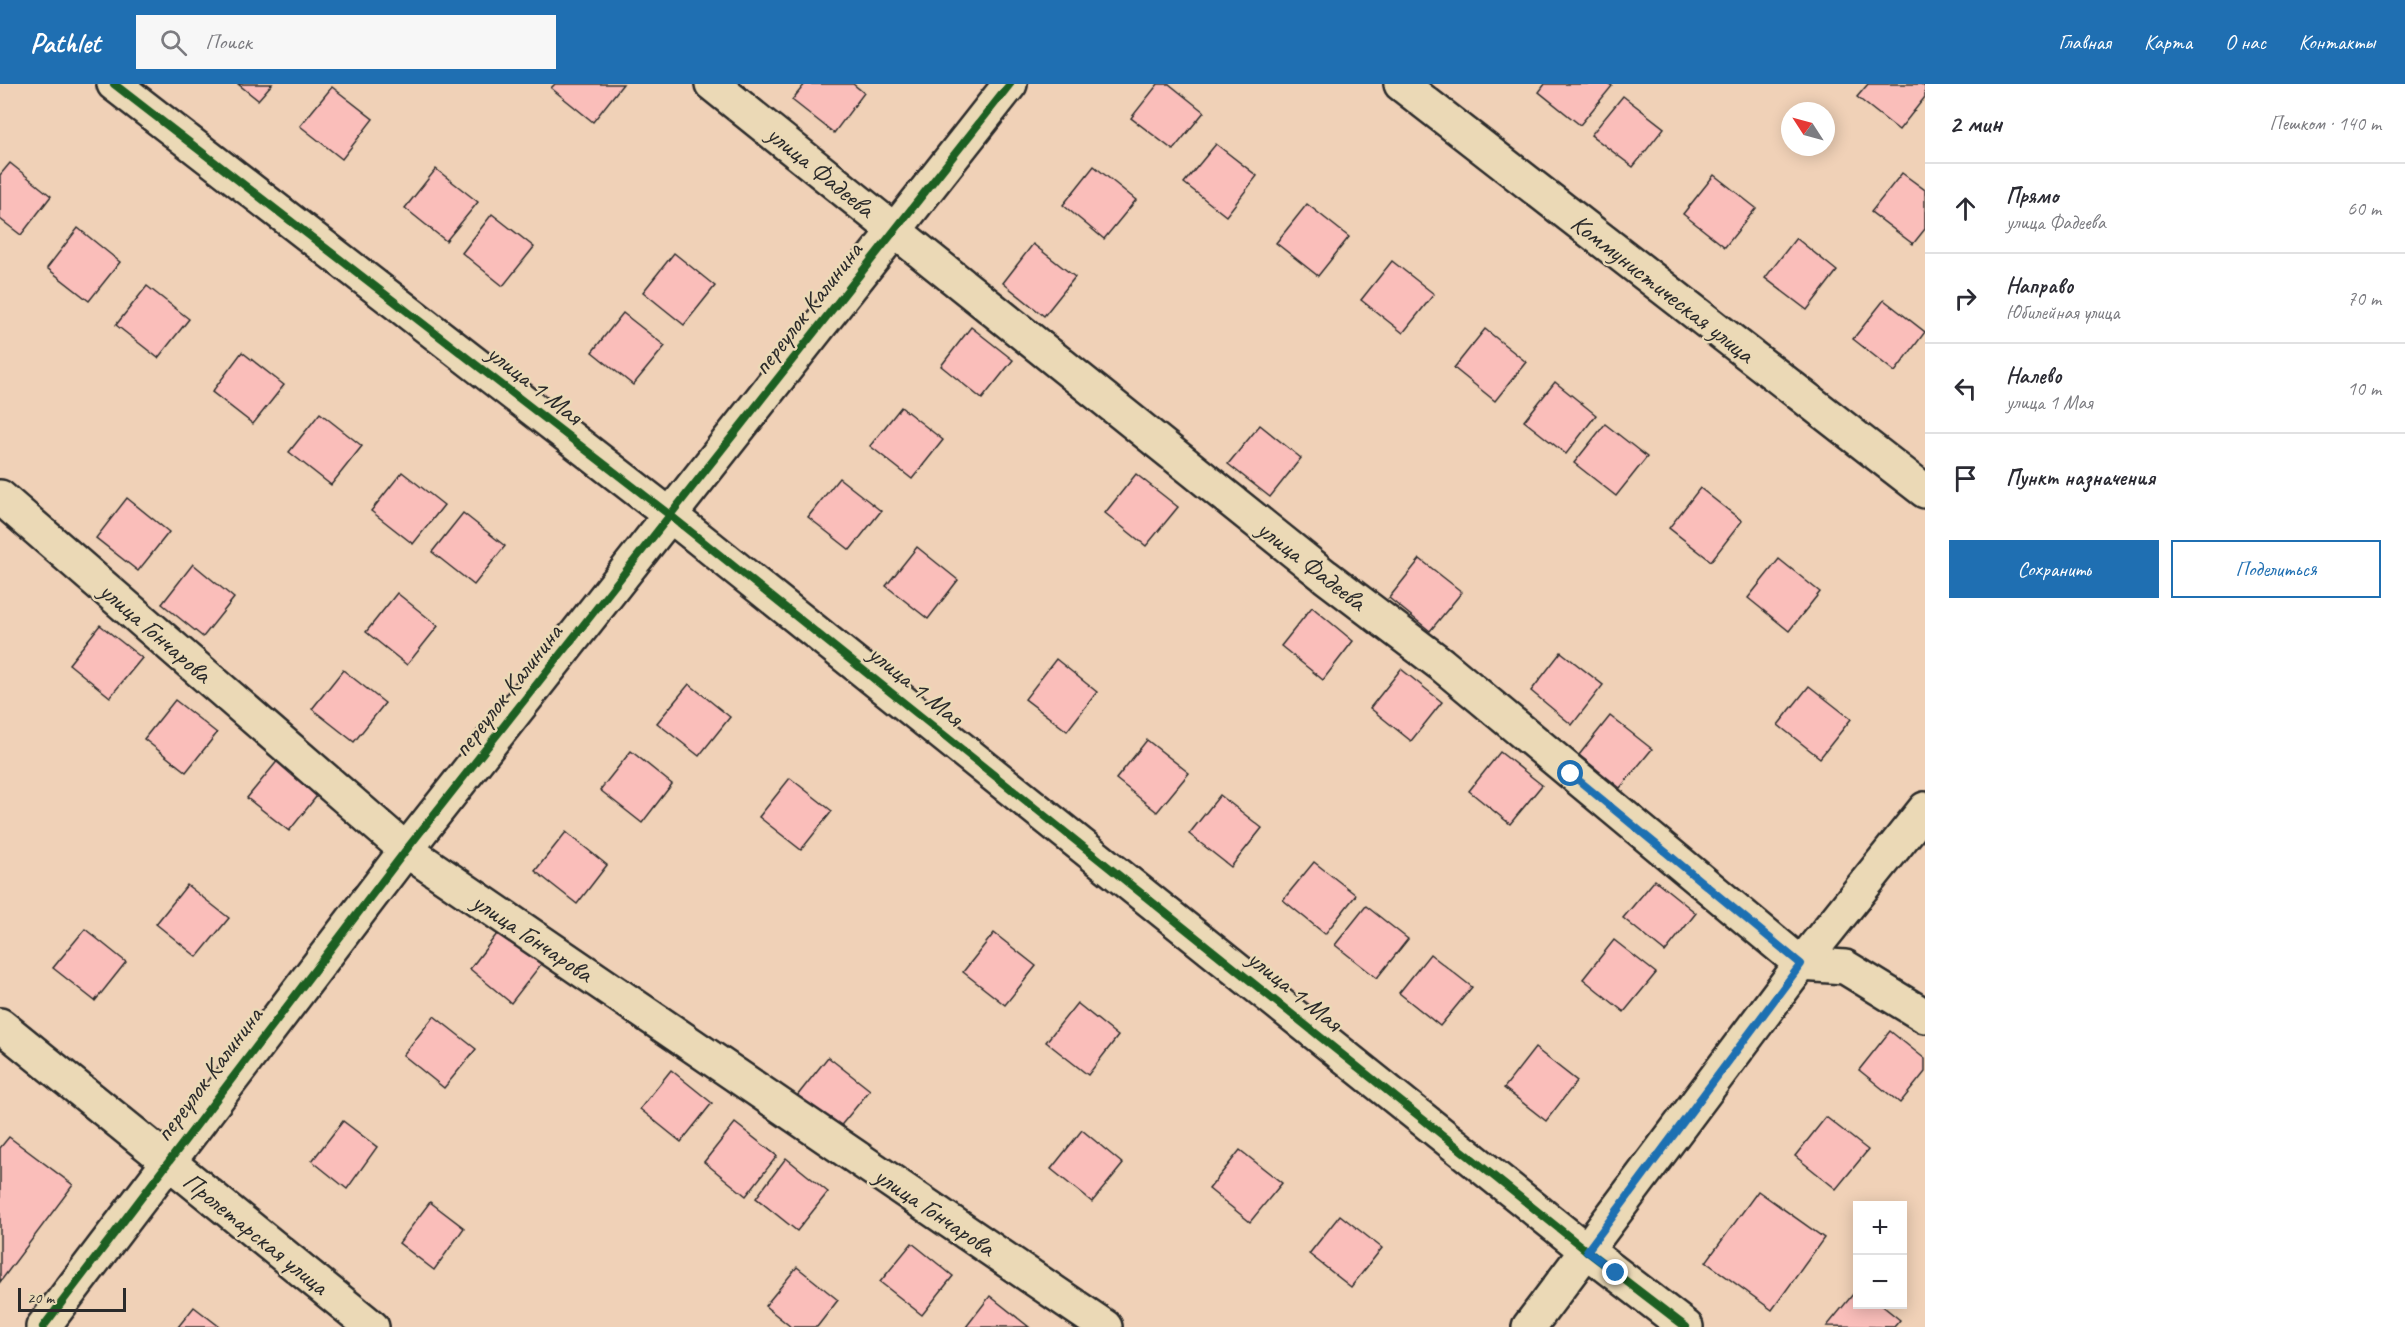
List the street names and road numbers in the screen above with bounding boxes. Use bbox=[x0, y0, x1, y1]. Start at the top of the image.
street label: улица Фадеева bbox=[759, 117, 883, 226]
street label: Коммунистическая улица bbox=[1564, 207, 1762, 371]
street label: переулок Калинина bbox=[745, 234, 871, 382]
street label: улица 1 Мая bbox=[479, 336, 591, 433]
street label: улица Фадеева bbox=[1249, 511, 1374, 619]
street label: улица Гончарова bbox=[91, 573, 220, 691]
street label: переулок Калинина bbox=[445, 616, 571, 764]
street label: улица 1 Мая bbox=[860, 636, 971, 735]
street label: улица Гончарова bbox=[464, 884, 601, 991]
street label: улица 1 Мая bbox=[1239, 941, 1350, 1040]
street label: переулок Калинина bbox=[147, 999, 271, 1148]
street label: улица Гончарова bbox=[866, 1158, 1003, 1265]
street label: Пролетарская улица bbox=[176, 1165, 336, 1303]

